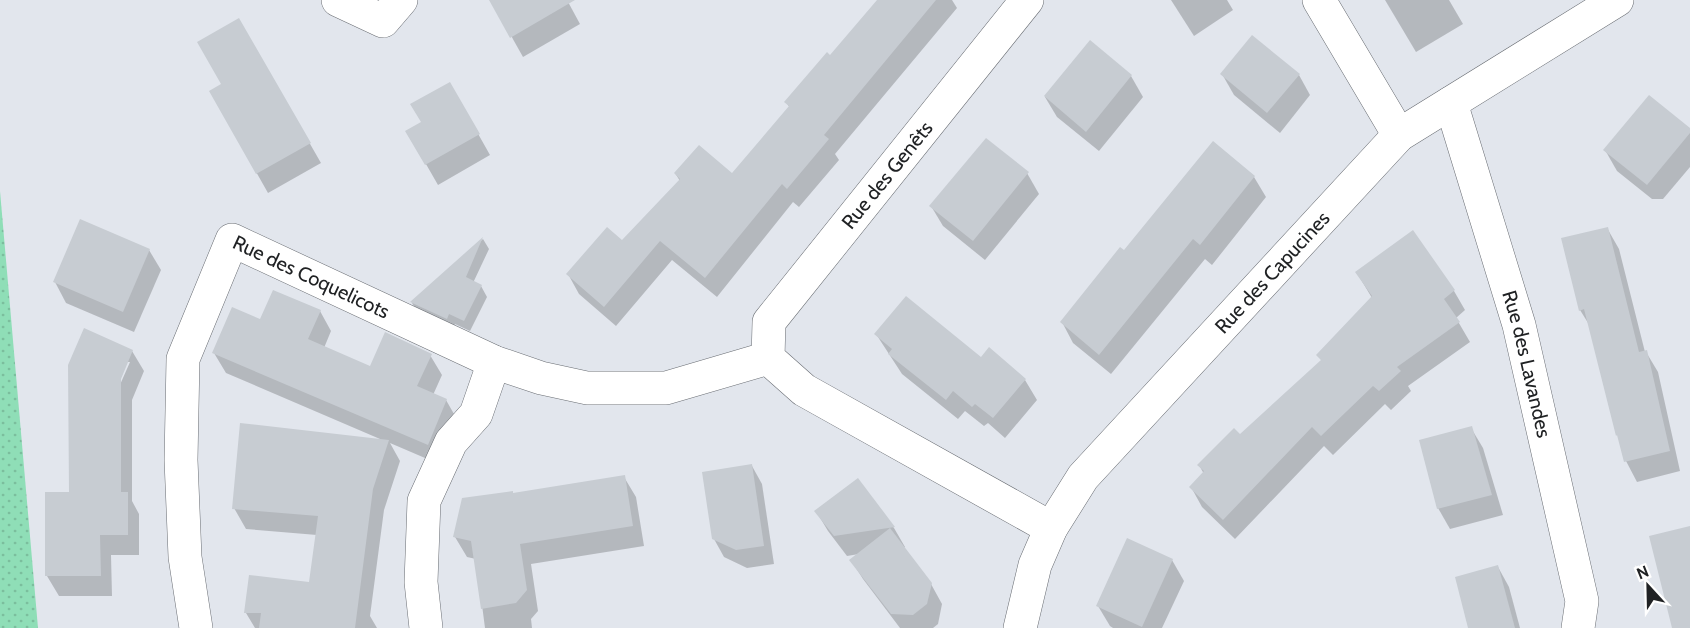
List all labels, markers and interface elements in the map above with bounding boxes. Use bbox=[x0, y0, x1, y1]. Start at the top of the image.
street label: Rue des Genêts bbox=[836, 116, 938, 234]
street label: Rue des Capucines bbox=[1210, 206, 1335, 338]
street label: Rue des Coquelicots bbox=[229, 230, 393, 324]
street label: Rue des Lavandes bbox=[1497, 288, 1556, 440]
north arrow bbox=[1618, 556, 1678, 616]
text: N bbox=[1634, 562, 1651, 583]

